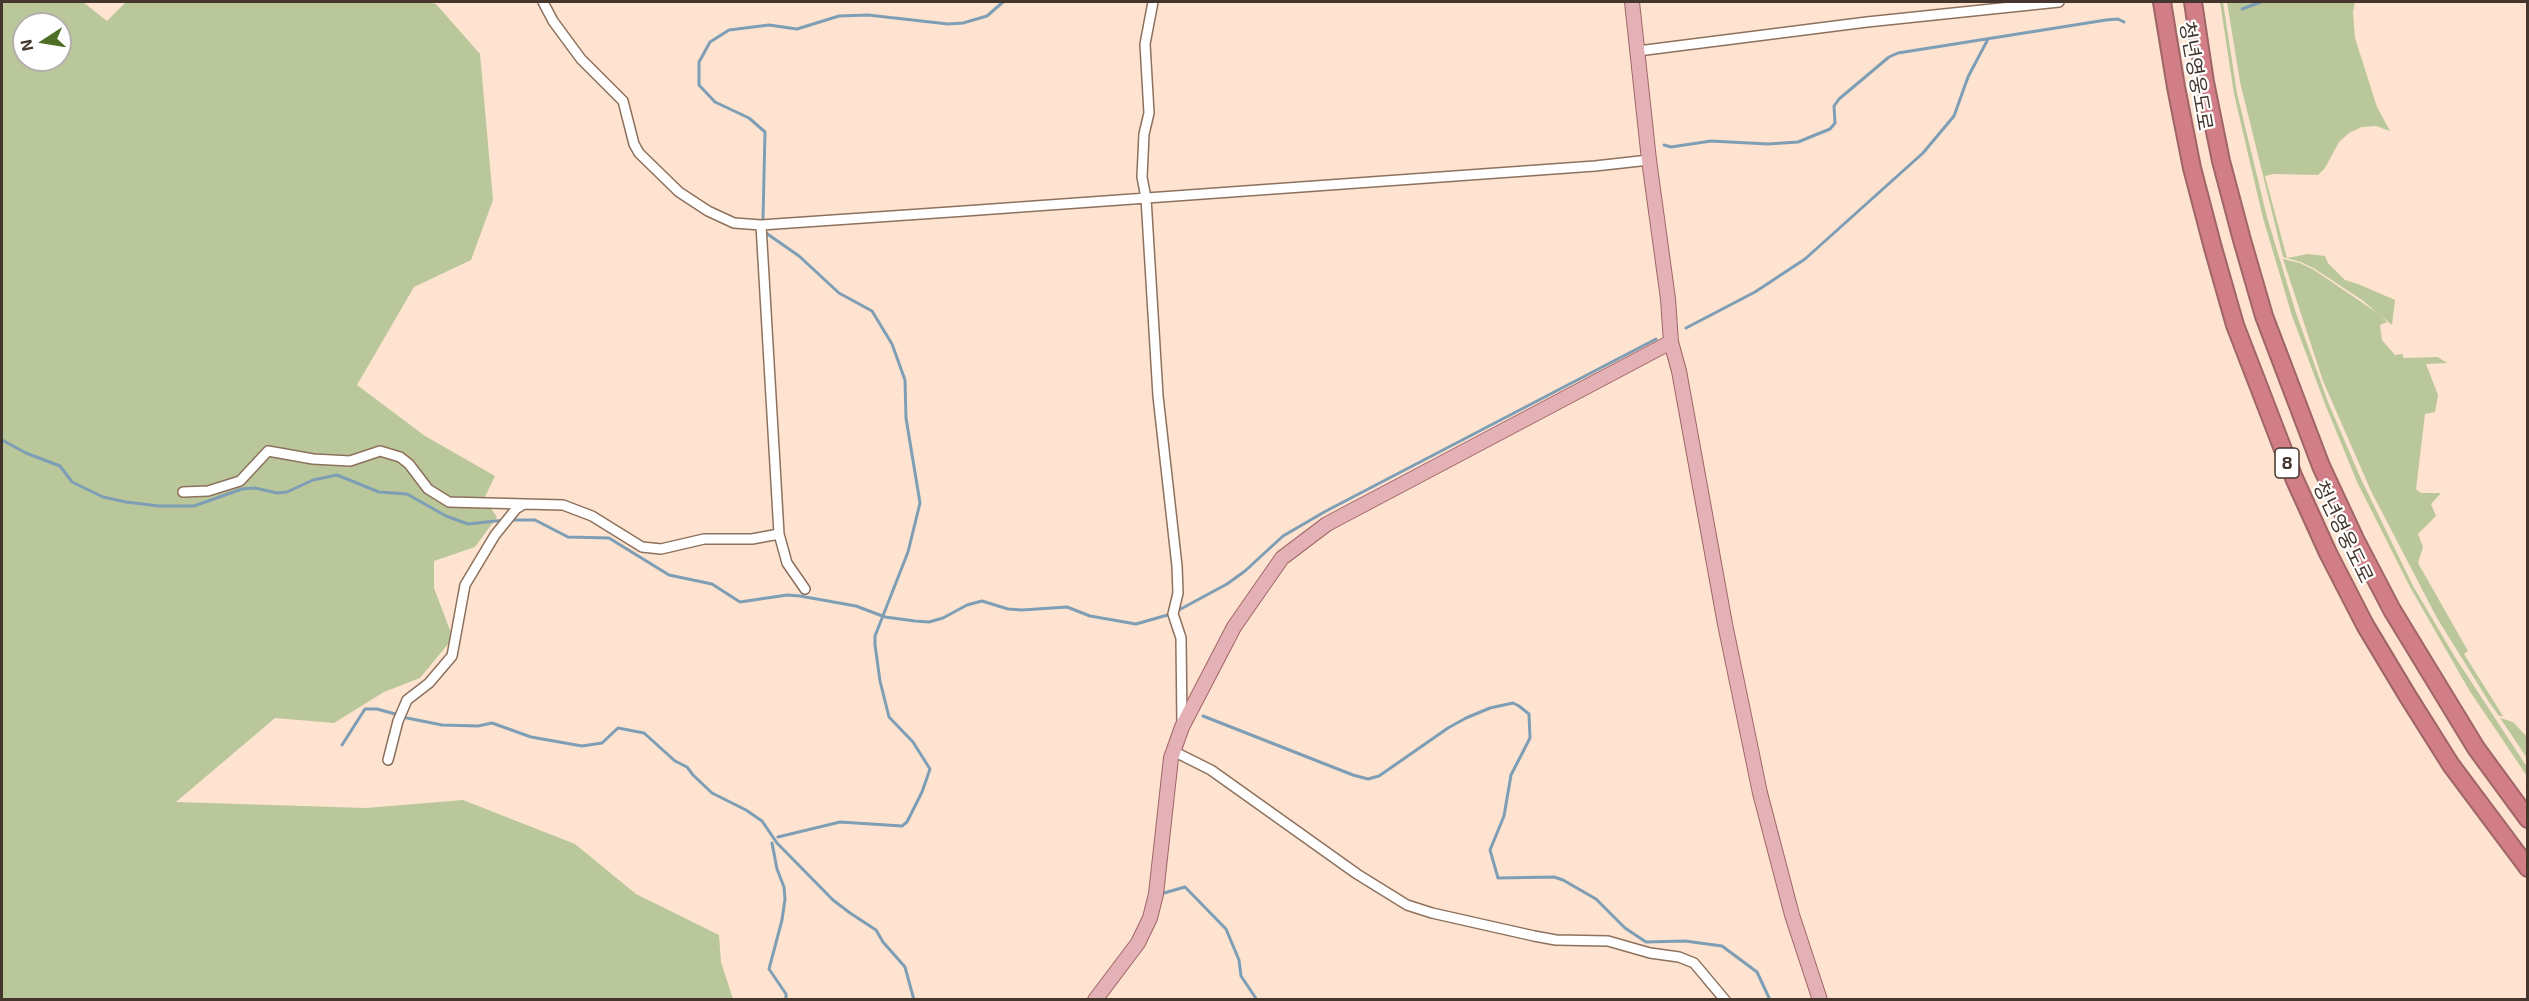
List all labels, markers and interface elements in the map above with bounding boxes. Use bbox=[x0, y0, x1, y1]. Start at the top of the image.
north arrow bbox=[12, 12, 72, 72]
street label: 청년영웅도로 bbox=[2175, 20, 2217, 132]
text: N bbox=[15, 38, 36, 53]
road number: 8 bbox=[2275, 448, 2299, 478]
street label: 청년영웅도로 bbox=[2308, 477, 2378, 587]

